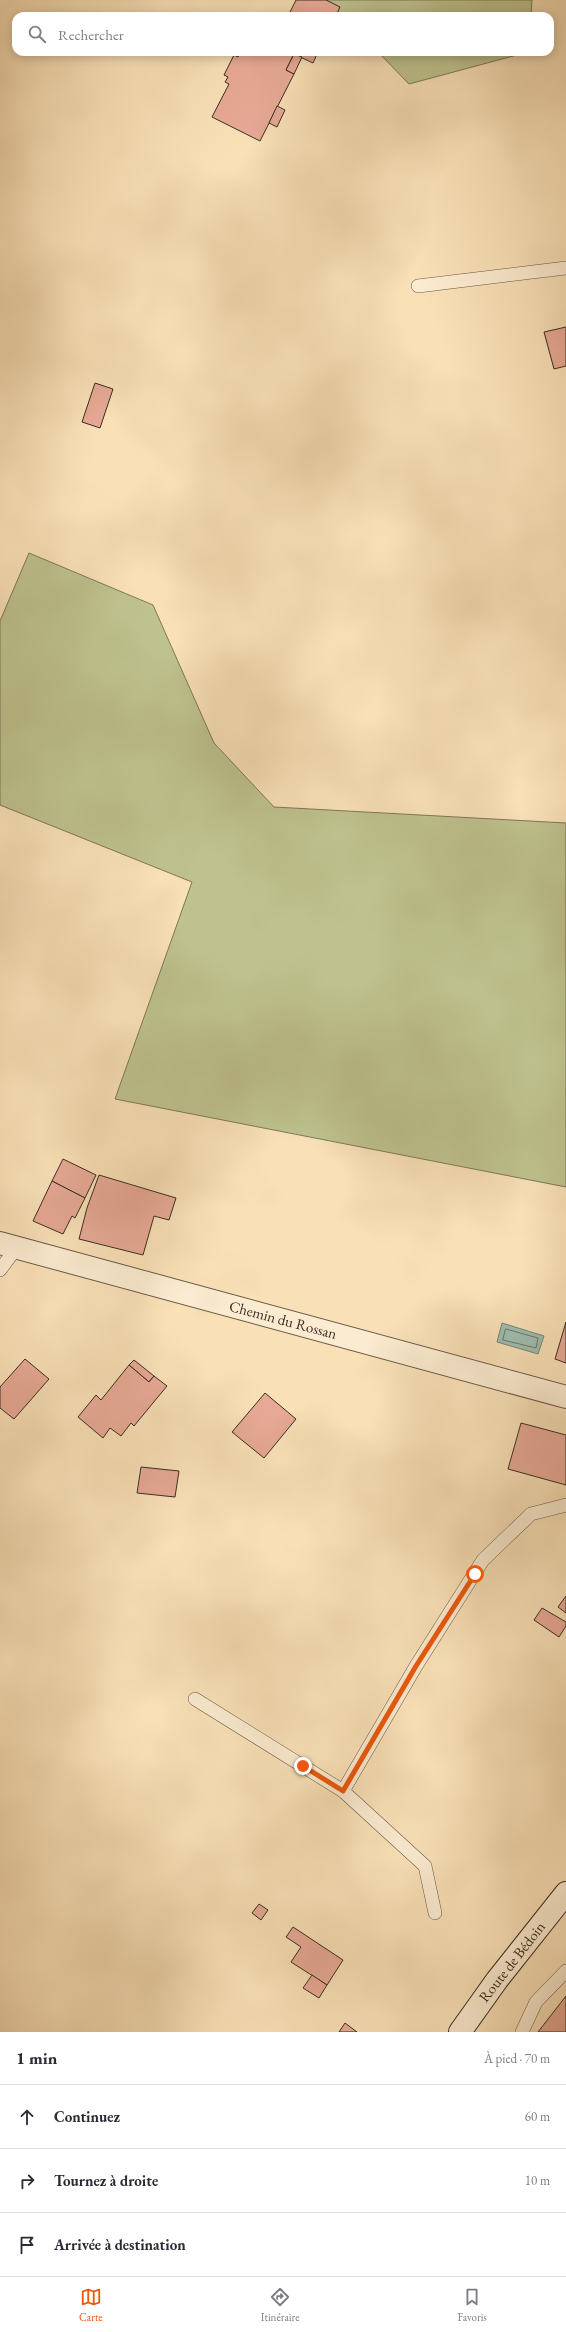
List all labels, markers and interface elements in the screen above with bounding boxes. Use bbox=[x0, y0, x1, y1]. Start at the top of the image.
search box bbox=[12, 12, 554, 56]
icon: search bbox=[26, 23, 48, 45]
text: Rechercher bbox=[58, 25, 124, 44]
street label: Chemin du Rossan bbox=[227, 1296, 339, 1343]
route start bbox=[466, 1565, 484, 1583]
route end bbox=[294, 1757, 312, 1775]
street label: Route de Bédoin bbox=[474, 1918, 549, 2006]
text: 1 min bbox=[16, 2047, 57, 2069]
text: À pied · 70 m bbox=[484, 2050, 550, 2067]
icon: ahead bbox=[16, 2106, 38, 2128]
text: Continuez bbox=[54, 2107, 120, 2126]
text: 60 m bbox=[525, 2108, 550, 2125]
icon: right bbox=[16, 2170, 38, 2192]
text: Tournez à droite bbox=[54, 2171, 158, 2190]
text: 10 m bbox=[525, 2172, 550, 2189]
icon: arrive bbox=[16, 2234, 38, 2256]
text: Arrivée à destination bbox=[54, 2235, 186, 2254]
tab: Carte bbox=[79, 2286, 103, 2324]
tab: Itinéraire bbox=[261, 2286, 299, 2324]
tab: Favoris bbox=[458, 2286, 487, 2324]

